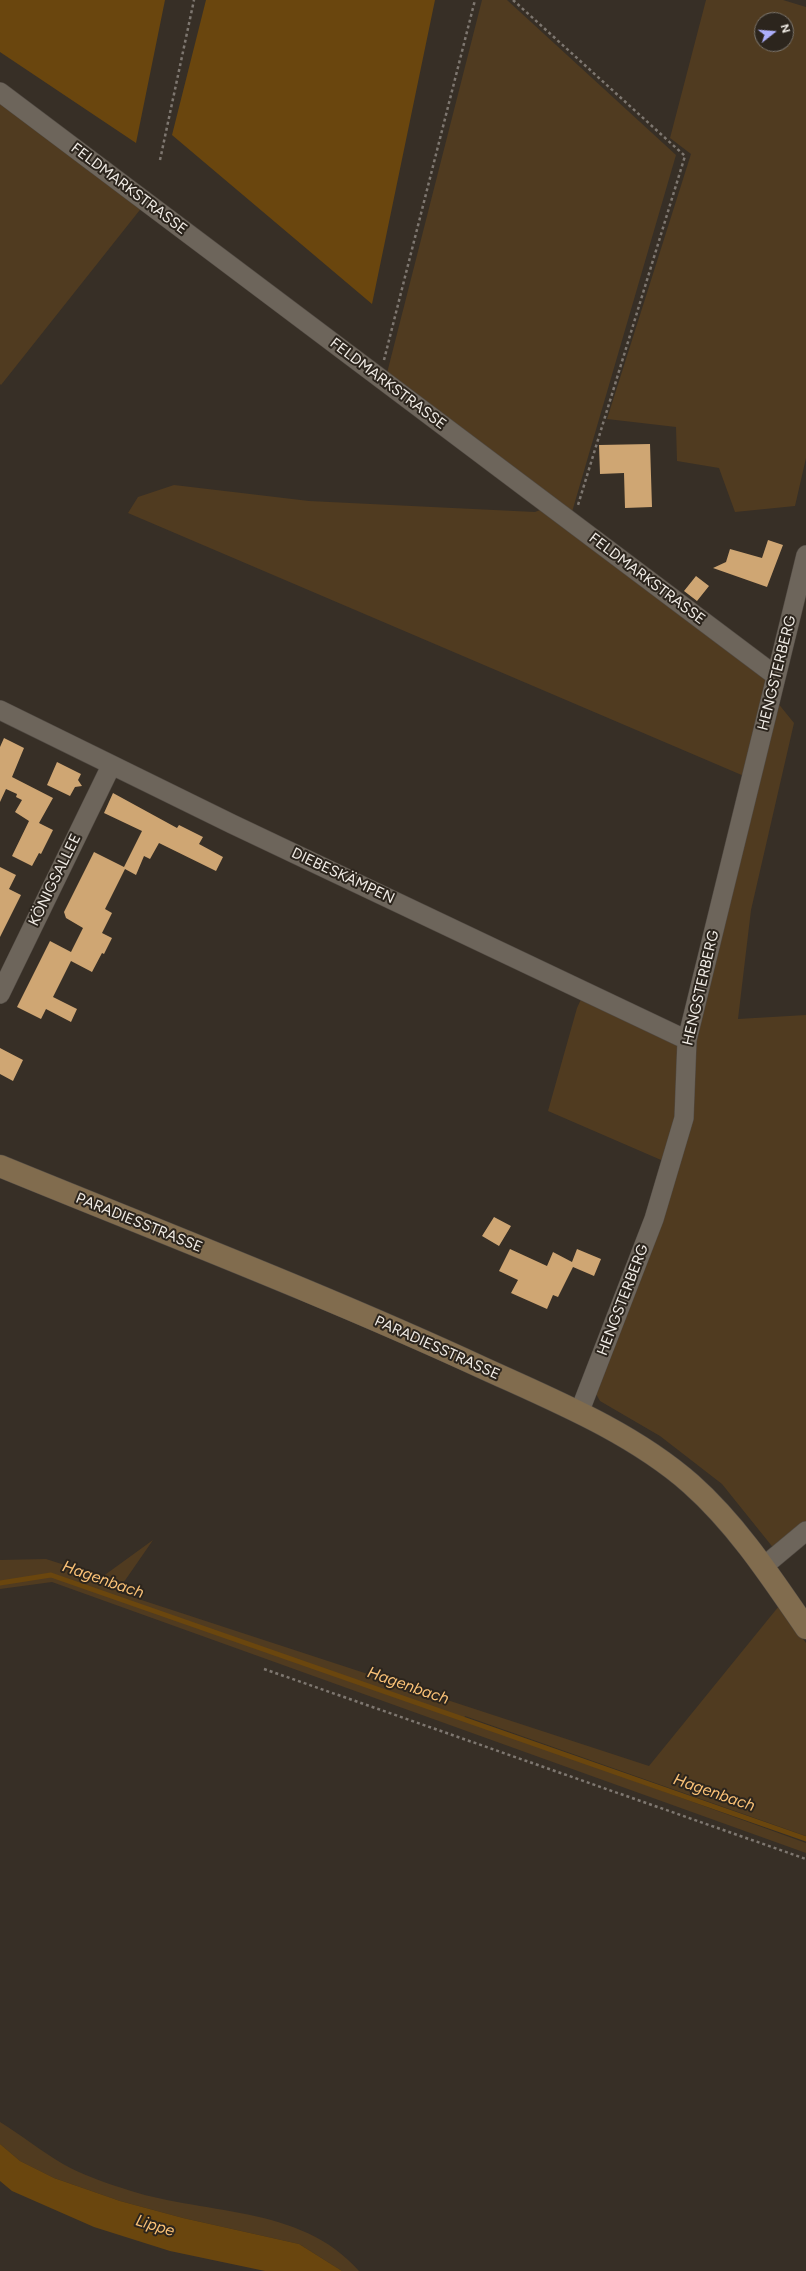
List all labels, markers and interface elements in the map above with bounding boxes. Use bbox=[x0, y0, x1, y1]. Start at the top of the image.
north arrow bbox=[754, 12, 794, 52]
text: N bbox=[778, 23, 792, 35]
street label: FELDMARKSTRASSE bbox=[67, 139, 191, 239]
street label: FELDMARKSTRASSE bbox=[326, 334, 450, 434]
street label: FELDMARKSTRASSE bbox=[585, 529, 709, 629]
street label: HENGSTERBERG bbox=[754, 614, 800, 732]
street label: KÖNIGSALLEE bbox=[25, 831, 85, 929]
street label: DIEBESKÄMPEN bbox=[289, 844, 397, 908]
street label: HENGSTERBERG bbox=[679, 929, 723, 1047]
street label: PARADIESSTRASSE bbox=[73, 1189, 205, 1257]
street label: HENGSTERBERG bbox=[593, 1242, 653, 1358]
street label: PARADIESSTRASSE bbox=[372, 1312, 502, 1384]
water label: Hagenbach bbox=[60, 1557, 146, 1603]
water label: Hagenbach bbox=[365, 1663, 451, 1709]
water label: Hagenbach bbox=[671, 1770, 757, 1816]
water label: Lippe bbox=[133, 2211, 177, 2241]

